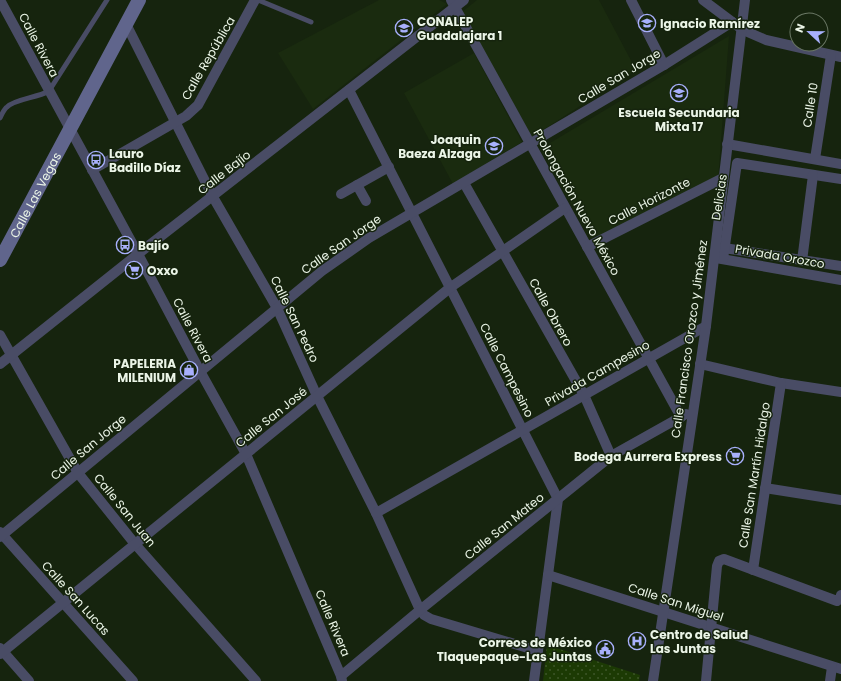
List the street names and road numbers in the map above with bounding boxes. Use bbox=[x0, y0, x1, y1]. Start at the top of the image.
street label: Calle Rivera bbox=[15, 10, 63, 80]
street label: Calle República bbox=[177, 13, 239, 103]
street label: Calle San Jorge bbox=[574, 44, 664, 108]
street label: Calle 10 bbox=[798, 81, 822, 129]
street label: Prolongación Nuevo México bbox=[530, 126, 625, 279]
street label: Calle Bajío bbox=[194, 146, 254, 198]
street label: Calle Las Vegas bbox=[5, 149, 65, 241]
street label: Calle Horizonte bbox=[605, 173, 693, 229]
street label: Delicias bbox=[707, 173, 731, 221]
street label: Calle San Jorge bbox=[298, 210, 384, 278]
street label: Calle Francisco Orozco y Jiménez bbox=[667, 239, 711, 439]
street label: Privada Orozco bbox=[734, 240, 826, 272]
street label: Calle San Pedro bbox=[267, 273, 324, 366]
street label: Calle Obrero bbox=[525, 275, 577, 349]
street label: Calle Rivera bbox=[169, 295, 217, 365]
street label: Calle Campesino bbox=[476, 320, 538, 420]
street label: Privada Campesino bbox=[541, 336, 653, 410]
street label: Calle San José bbox=[232, 383, 310, 451]
street label: Calle San Martín Hidalgo bbox=[734, 401, 774, 549]
street label: Calle San Jorge bbox=[47, 410, 129, 484]
street label: Calle San Juan bbox=[90, 470, 160, 550]
street label: Calle San Mateo bbox=[461, 488, 548, 563]
street label: Calle San Lucas bbox=[38, 557, 114, 639]
street label: Calle San Miguel bbox=[626, 579, 726, 625]
street label: Calle Rivera bbox=[311, 587, 355, 659]

